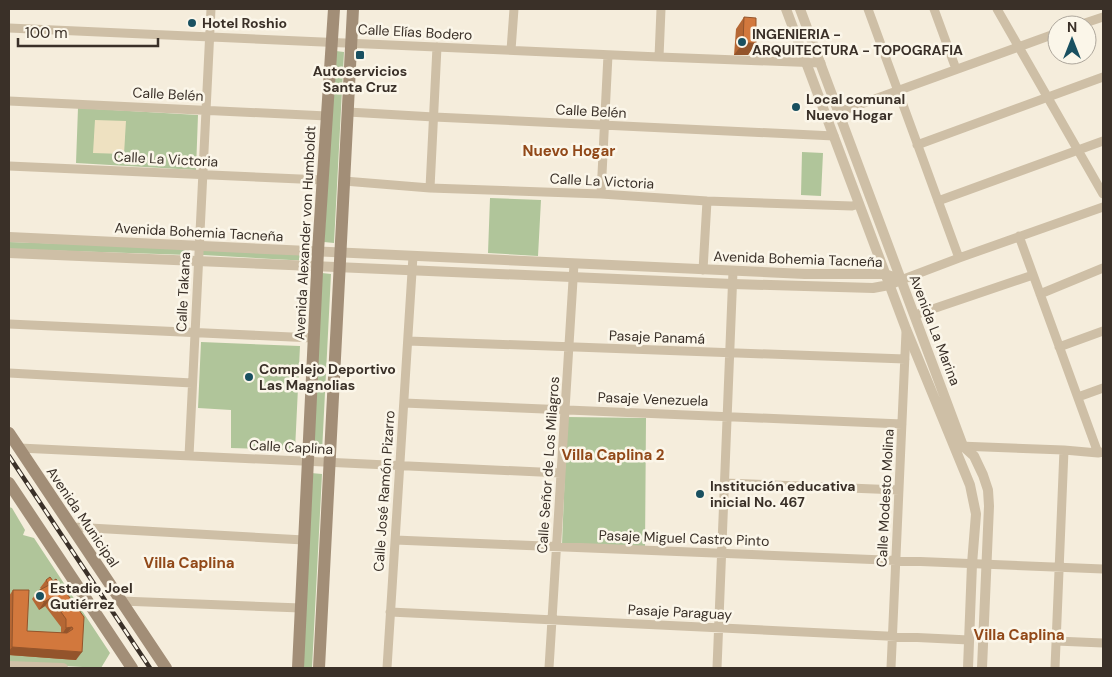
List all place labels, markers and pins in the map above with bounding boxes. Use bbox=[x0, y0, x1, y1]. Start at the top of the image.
place label: Hotel Roshio bbox=[202, 14, 287, 32]
marker: Hotel Roshio bbox=[186, 17, 198, 29]
place label: INGENIERIA - ARQUITECTURA - TOPOGRAFIA bbox=[752, 25, 963, 59]
marker: INGENIERIA - ARQUITECTURA - TOPOGRAFIA bbox=[736, 36, 748, 48]
marker: Autoservicios Santa Cruz bbox=[354, 49, 366, 61]
place label: Autoservicios Santa Cruz bbox=[313, 62, 407, 96]
place label: Local comunal Nuevo Hogar bbox=[806, 90, 905, 124]
marker: Local comunal Nuevo Hogar bbox=[790, 101, 802, 113]
place label: Complejo Deportivo Las Magnolias bbox=[259, 360, 396, 394]
marker: Complejo Deportivo Las Magnolias bbox=[243, 371, 255, 383]
place label: Institución educativa inicial No. 467 bbox=[710, 477, 856, 511]
marker: Institución educativa inicial No. 467 bbox=[694, 488, 706, 500]
place label: Estadio Joel Gutiérrez bbox=[50, 579, 133, 613]
marker: Estadio Joel Gutiérrez bbox=[34, 590, 46, 602]

